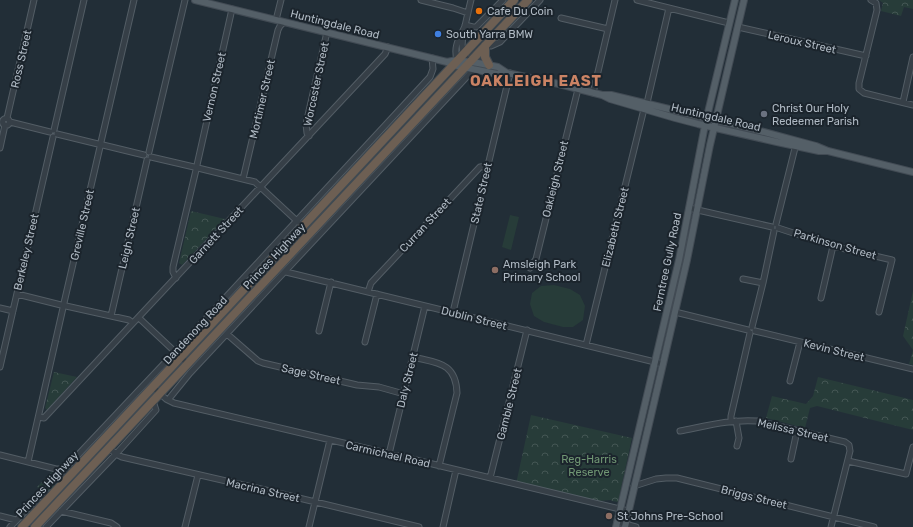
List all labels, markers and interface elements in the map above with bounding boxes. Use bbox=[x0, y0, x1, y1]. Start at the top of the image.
place label: Cafe Du Coin bbox=[487, 5, 553, 18]
marker: Cafe Du Coin bbox=[474, 6, 484, 16]
street label: Huntingdale Road bbox=[289, 7, 381, 42]
street label: Ross Street bbox=[8, 28, 35, 89]
place label: South Yarra BMW bbox=[446, 28, 533, 41]
street label: Leroux Street bbox=[766, 28, 838, 57]
marker: South Yarra BMW bbox=[433, 29, 443, 39]
street label: Worcester Street bbox=[301, 40, 332, 127]
street label: Vernon Street bbox=[200, 50, 229, 123]
street label: Mortimer Street bbox=[247, 58, 278, 140]
district label: OAKLEIGH EAST bbox=[470, 72, 602, 90]
street label: Huntingdale Road bbox=[670, 101, 762, 134]
place label: Christ Our Holy Redeemer Parish bbox=[772, 102, 859, 128]
marker: Christ Our Holy Redeemer Parish bbox=[759, 109, 769, 119]
street label: Oakleigh Street bbox=[540, 139, 571, 219]
street label: State Street bbox=[468, 161, 495, 225]
street label: Elizabeth Street bbox=[599, 185, 632, 268]
street label: Greville Street bbox=[68, 188, 97, 262]
street label: Curran Street bbox=[397, 195, 454, 255]
street label: Garnett Street bbox=[187, 203, 247, 267]
street label: Leigh Street bbox=[116, 205, 143, 270]
street label: Berkeley Street bbox=[11, 212, 42, 292]
street label: Ferntree Gully Road bbox=[651, 212, 684, 313]
street label: Princes Highway bbox=[240, 221, 308, 292]
street label: Parkinson Street bbox=[792, 226, 878, 263]
place label: Amsleigh Park Primary School bbox=[503, 258, 580, 284]
marker: Amsleigh Park Primary School bbox=[490, 265, 500, 275]
street label: Dandenong Road bbox=[161, 294, 230, 367]
street label: Dublin Street bbox=[440, 304, 509, 333]
street label: Kevin Street bbox=[802, 337, 866, 364]
street label: Daly Street bbox=[394, 350, 421, 409]
street label: Sage Street bbox=[280, 361, 342, 388]
street label: Gamble Street bbox=[494, 366, 525, 441]
street label: Melissa Street bbox=[756, 416, 830, 445]
street label: Carmichael Road bbox=[344, 438, 431, 471]
street label: Princes Highway bbox=[13, 449, 81, 520]
park label: Reg-Harris Reserve bbox=[561, 453, 617, 479]
street label: Macrina Street bbox=[225, 476, 302, 505]
street label: Briggs Street bbox=[720, 483, 789, 512]
place label: St Johns Pre-School bbox=[617, 510, 723, 523]
marker: St Johns Pre-School bbox=[604, 511, 614, 521]

